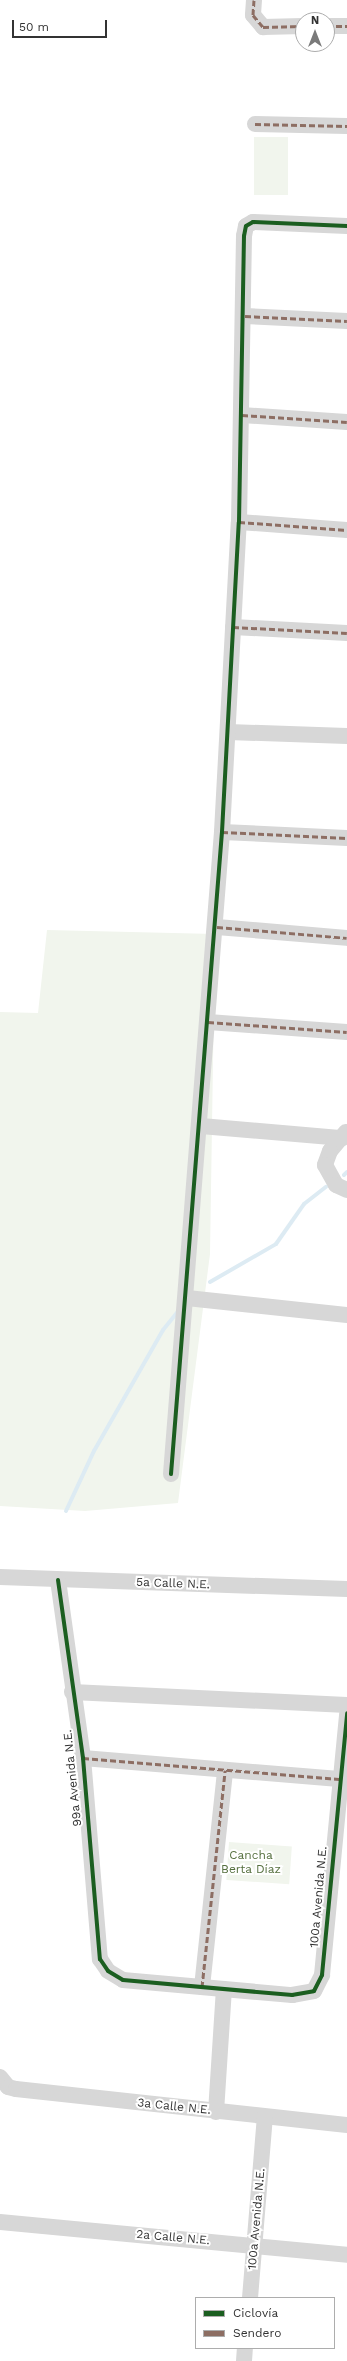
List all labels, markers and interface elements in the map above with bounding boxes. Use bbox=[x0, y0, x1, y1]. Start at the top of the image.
scale bar bbox=[14, 12, 109, 38]
north arrow bbox=[295, 12, 335, 52]
text: N bbox=[311, 14, 319, 27]
text: 50 m bbox=[19, 20, 49, 34]
street label: 5a Calle N.E. bbox=[136, 1576, 210, 1592]
street label: 99a Avenida N.E. bbox=[61, 1728, 85, 1828]
street label: 100a Avenida N.E. bbox=[307, 1845, 331, 1949]
park label: Cancha Berta Díaz bbox=[221, 1849, 281, 1877]
street label: 3a Calle N.E. bbox=[136, 2096, 212, 2118]
street label: 100a Avenida N.E. bbox=[245, 2167, 269, 2271]
street label: 2a Calle N.E. bbox=[135, 2228, 211, 2248]
legend bbox=[195, 2297, 335, 2349]
text: Ciclovía bbox=[233, 2306, 278, 2320]
text: Sendero bbox=[233, 2326, 281, 2340]

